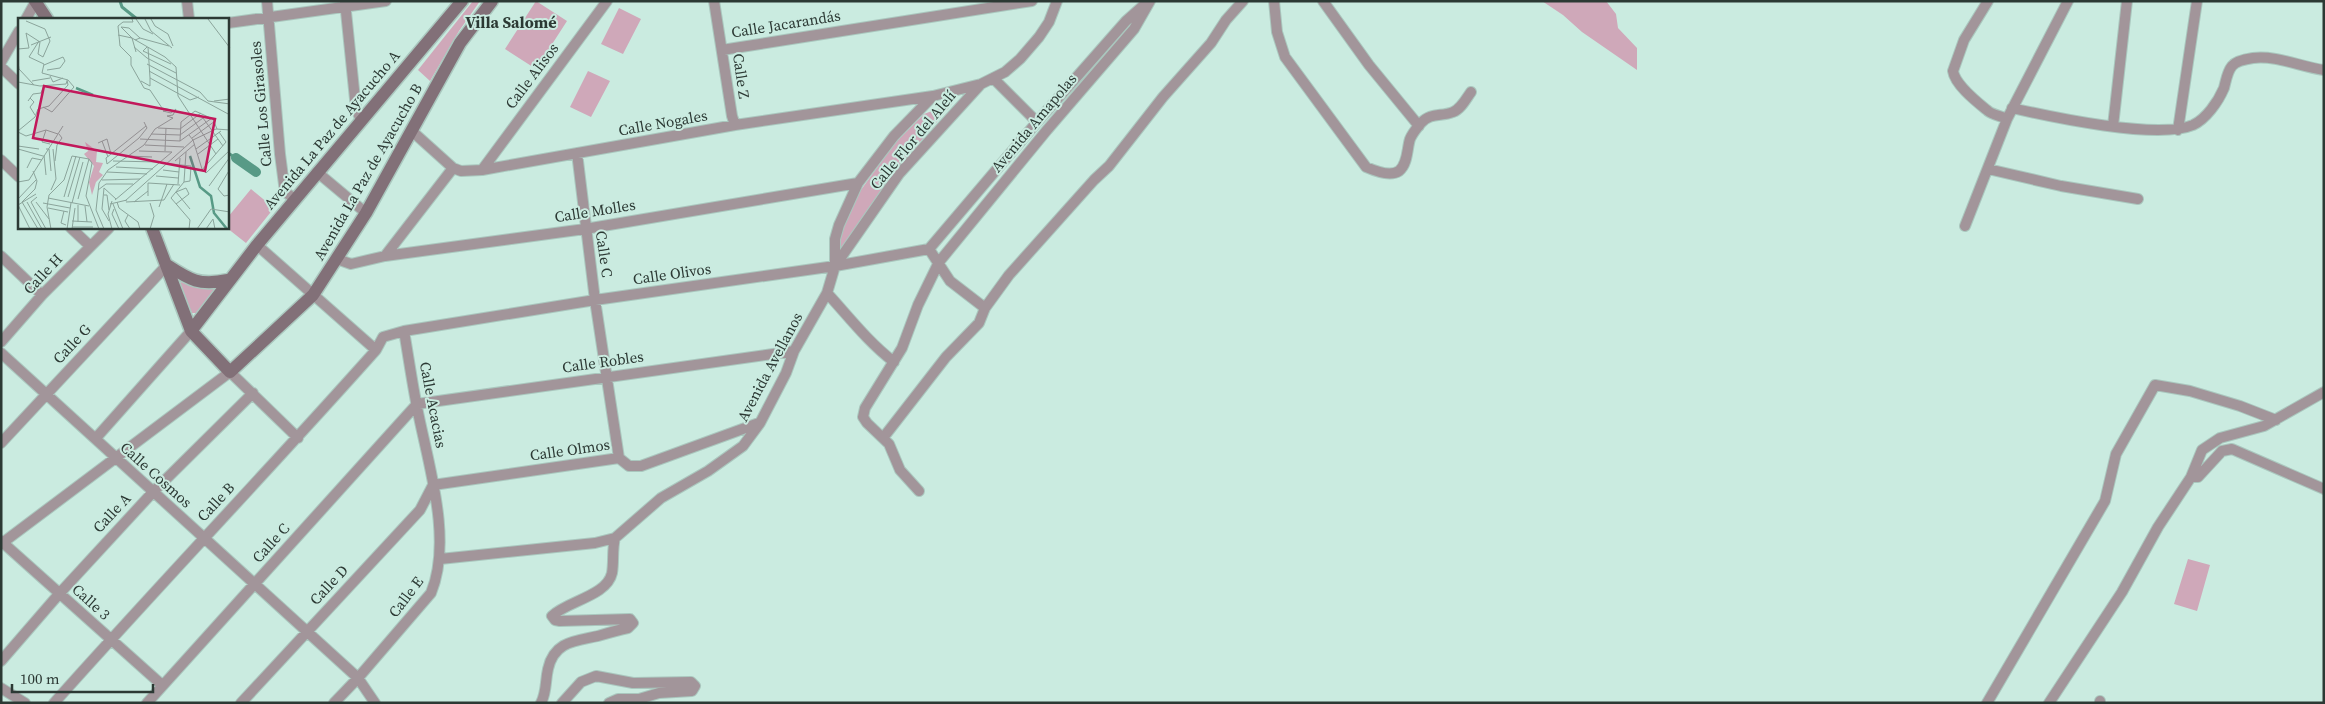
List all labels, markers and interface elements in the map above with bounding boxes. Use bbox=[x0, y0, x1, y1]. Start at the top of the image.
street label: Calle Jacarandás bbox=[730, 5, 842, 43]
district label: Villa Salomé bbox=[465, 11, 557, 33]
inset map bbox=[18, 18, 229, 229]
street label: Calle Alisos bbox=[500, 38, 563, 113]
street label: Calle Los Girasoles bbox=[245, 40, 276, 168]
street label: Avenida La Paz de Ayacucho A bbox=[259, 46, 404, 214]
street label: Calle Z bbox=[728, 52, 755, 100]
street label: Avenida Amapolas bbox=[986, 69, 1081, 177]
street label: Avenida La Paz de Ayacucho B bbox=[308, 79, 427, 264]
street label: Calle Flor del Alelí bbox=[865, 85, 961, 194]
street label: Calle Nogales bbox=[617, 104, 709, 141]
street label: Calle Molles bbox=[553, 194, 637, 227]
street label: Calle C bbox=[591, 229, 618, 278]
street label: Calle H bbox=[18, 248, 67, 299]
street label: Calle Olivos bbox=[632, 258, 712, 289]
street label: Avenida Avellanos bbox=[732, 308, 807, 425]
street label: Calle G bbox=[48, 319, 95, 368]
street label: Calle Robles bbox=[561, 345, 645, 378]
street label: Calle Acacias bbox=[415, 360, 452, 450]
street label: Calle Olmos bbox=[529, 434, 611, 466]
street label: Calle Cosmos bbox=[116, 437, 197, 512]
street label: Calle B bbox=[192, 477, 239, 526]
street label: Calle A bbox=[88, 488, 135, 537]
street label: Calle C bbox=[247, 518, 294, 567]
street label: Calle D bbox=[305, 560, 353, 609]
street label: Calle E bbox=[383, 572, 428, 621]
street label: Calle 3 bbox=[68, 579, 115, 624]
scale bar bbox=[12, 662, 154, 694]
text: 100 m bbox=[20, 668, 60, 689]

